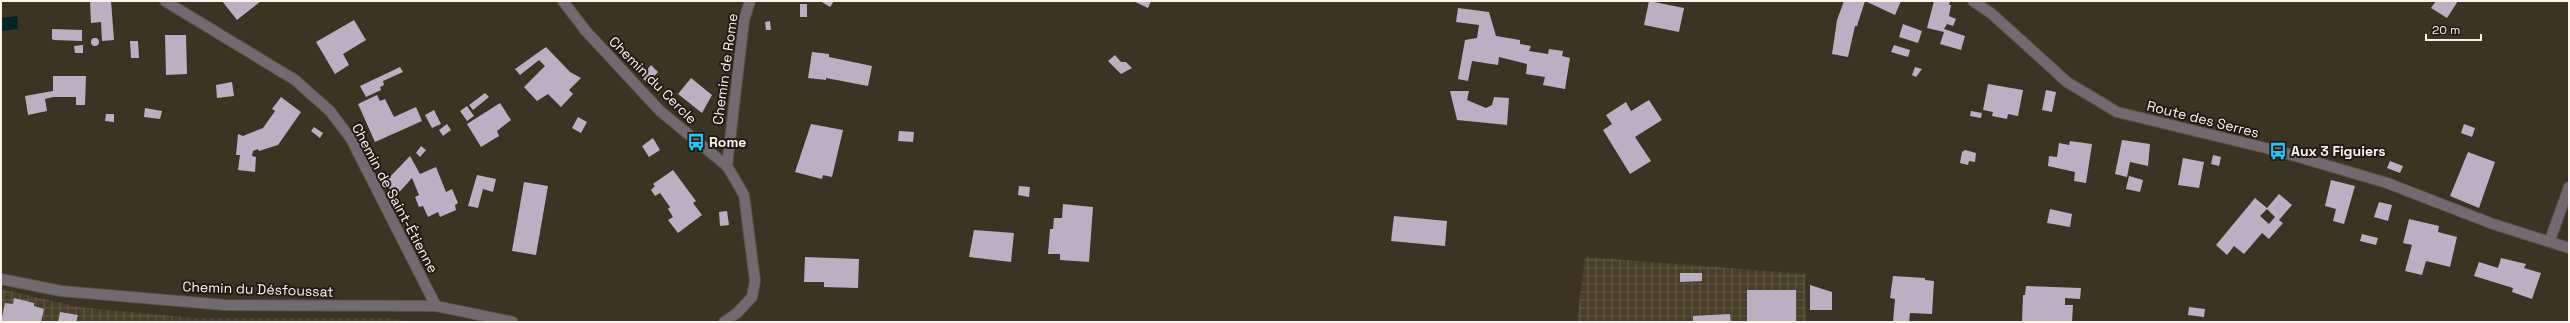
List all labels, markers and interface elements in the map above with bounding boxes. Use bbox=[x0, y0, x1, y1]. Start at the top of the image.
street label: Chemin de Rome bbox=[708, 12, 742, 126]
scale bar bbox=[2426, 16, 2481, 42]
text: 20 m bbox=[2432, 22, 2460, 38]
street label: Chemin du Cercle bbox=[605, 32, 701, 128]
street label: Route des Serres bbox=[2145, 96, 2261, 142]
street label: Chemin de Saint-Étienne bbox=[348, 120, 442, 276]
bus stop icon: Rome bbox=[686, 132, 706, 152]
place label: Rome bbox=[709, 133, 746, 151]
bus stop icon: Aux 3 Figuiers bbox=[2268, 141, 2288, 161]
place label: Aux 3 Figuiers bbox=[2291, 142, 2386, 160]
street label: Chemin du Désfoussat bbox=[182, 277, 334, 301]

